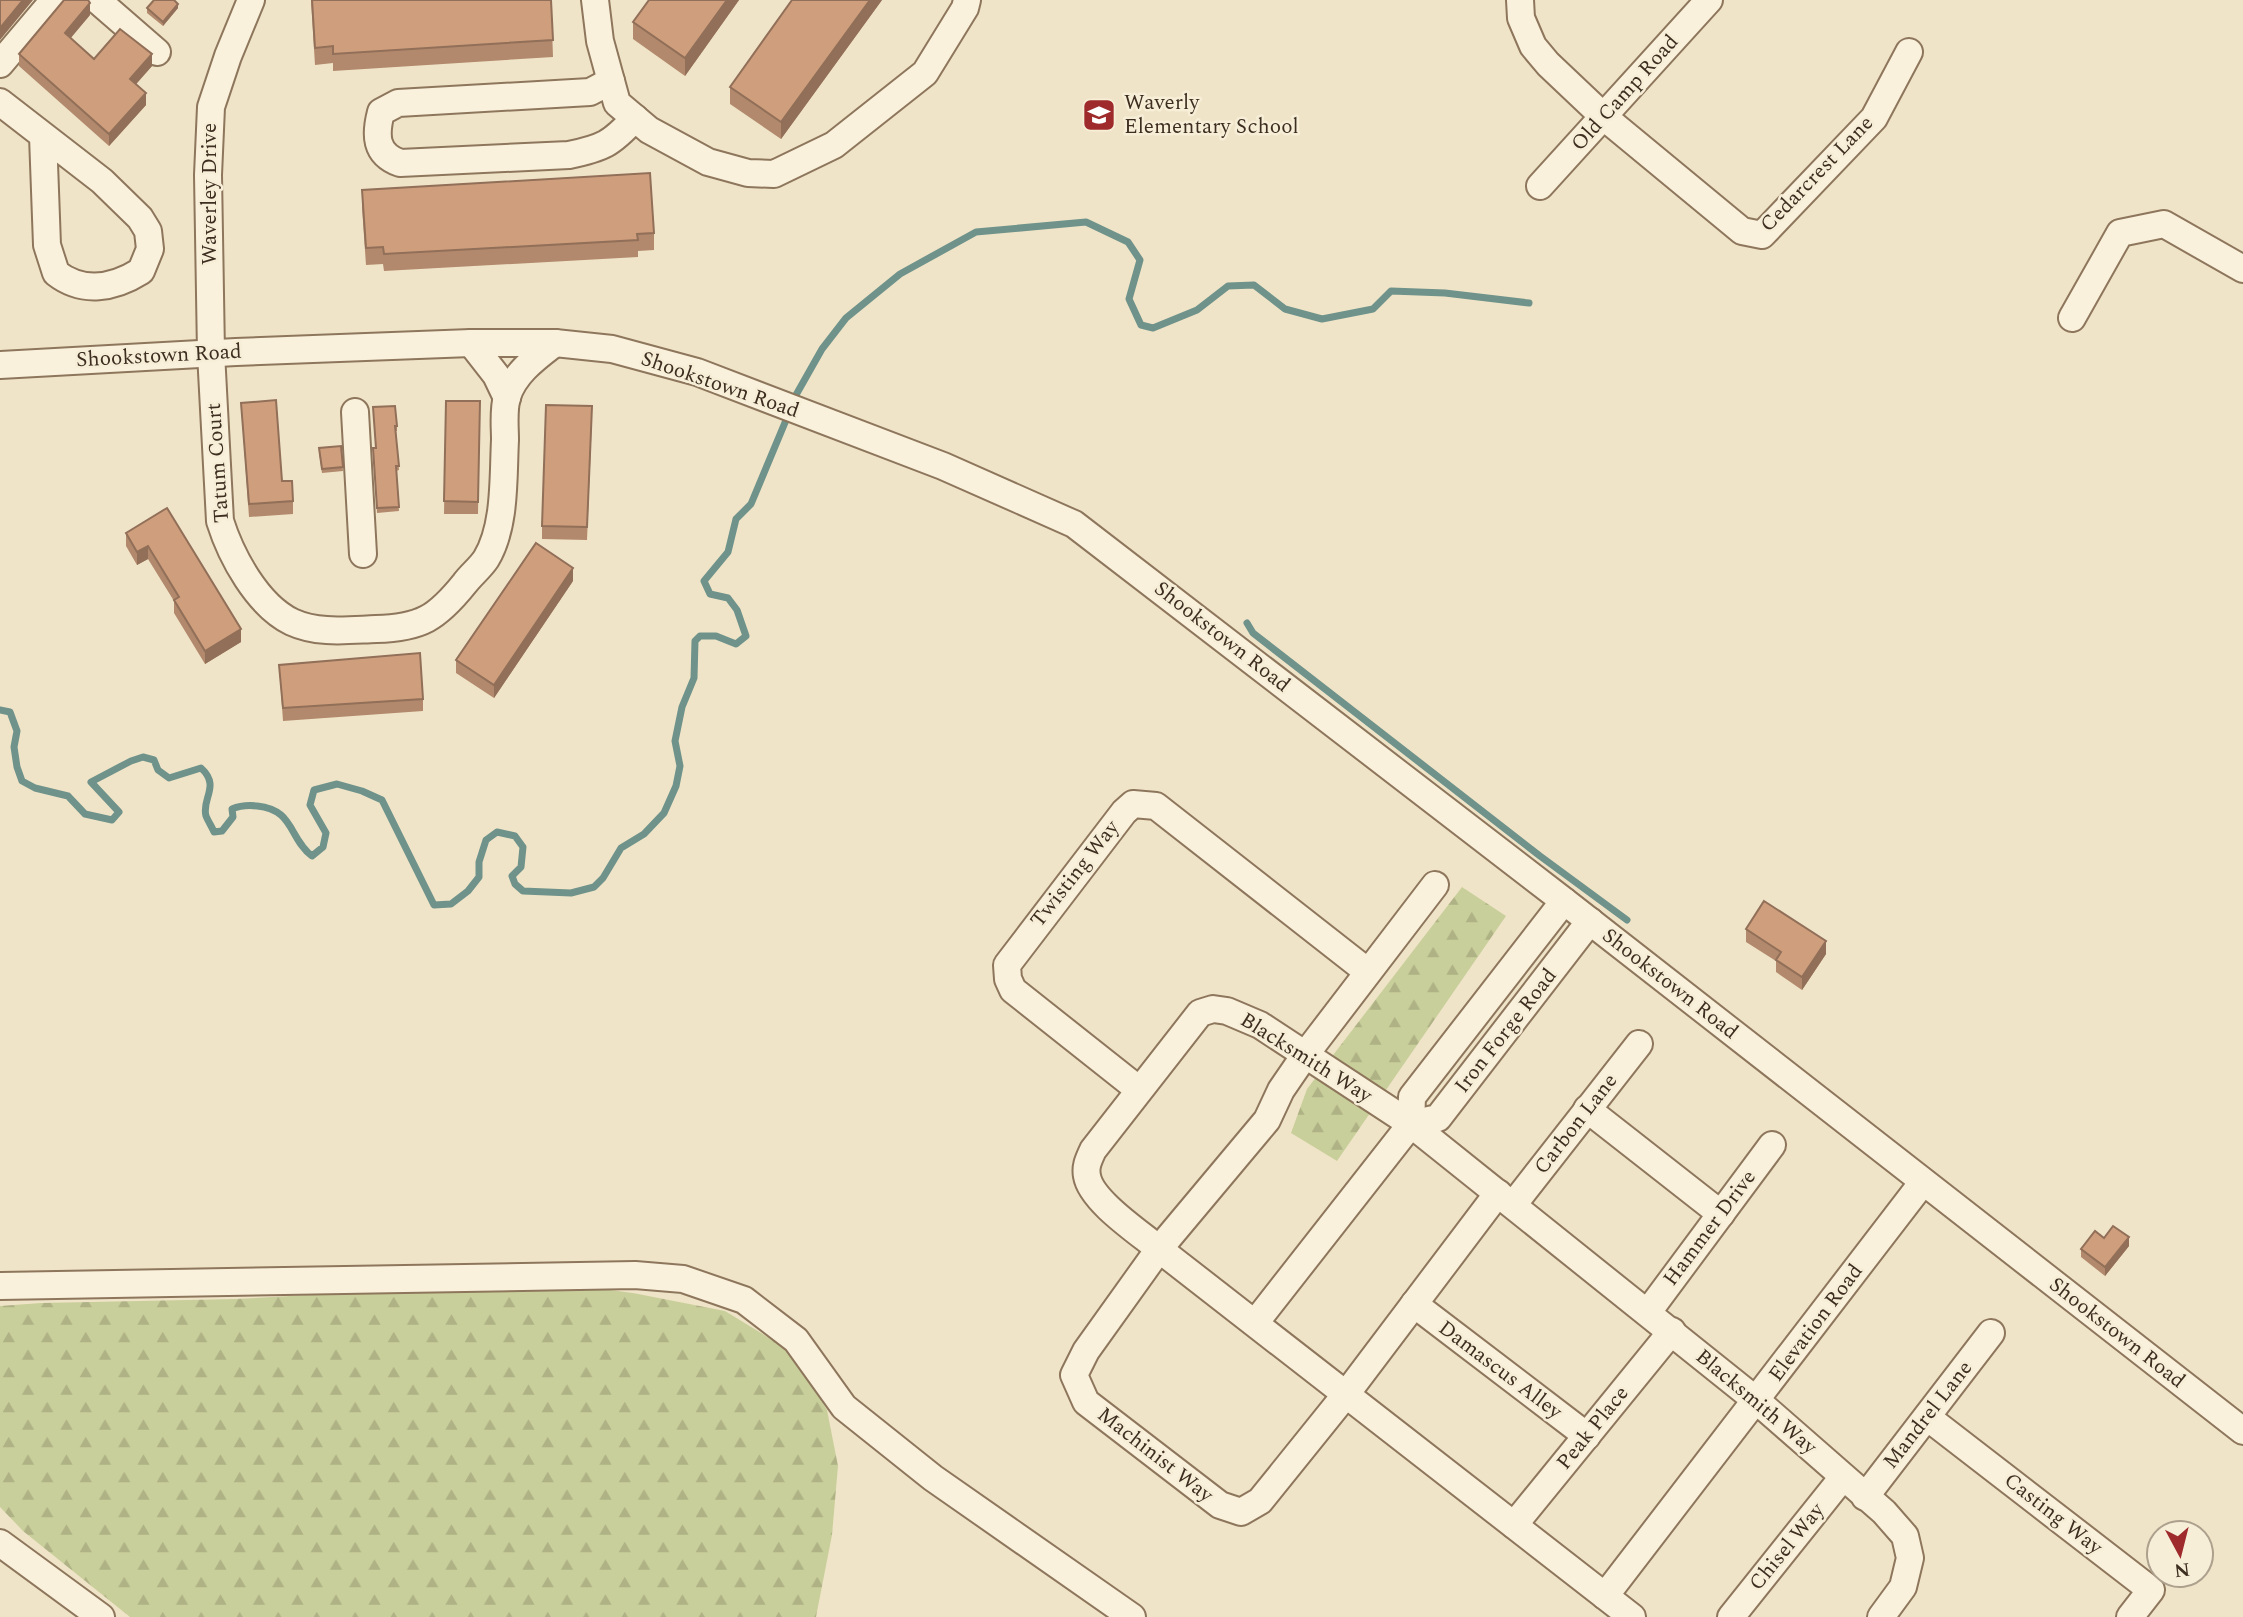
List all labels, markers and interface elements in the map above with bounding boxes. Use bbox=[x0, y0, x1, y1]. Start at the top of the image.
street label: Old Camp Road bbox=[1564, 27, 1686, 159]
place label: Waverly Elementary School bbox=[1124, 87, 1299, 143]
school or university icon: Waverly Elementary School bbox=[1080, 96, 1118, 134]
street label: Cedarcrest Lane bbox=[1753, 108, 1881, 240]
street label: Waverley Drive bbox=[194, 123, 226, 265]
street label: Shookstown Road bbox=[75, 336, 243, 376]
street label: Shookstown Road bbox=[636, 343, 804, 427]
street label: Tatum Court bbox=[198, 402, 238, 524]
street label: Shookstown Road bbox=[1147, 573, 1297, 701]
street label: Twisting Way bbox=[1023, 813, 1128, 935]
street label: Shookstown Road bbox=[1595, 920, 1745, 1048]
street label: Iron Forge Road bbox=[1447, 962, 1565, 1100]
street label: Blacksmith Way bbox=[1234, 1005, 1379, 1112]
street label: Carbon Lane bbox=[1526, 1067, 1626, 1181]
street label: Hammer Drive bbox=[1656, 1163, 1764, 1293]
street label: Elevation Road bbox=[1761, 1257, 1871, 1389]
street label: Shookstown Road bbox=[2042, 1269, 2192, 1397]
street label: Damascus Alley bbox=[1431, 1313, 1570, 1428]
street label: Blacksmith Way bbox=[1688, 1341, 1825, 1463]
street label: Mandrel Lane bbox=[1875, 1354, 1981, 1476]
street label: Peak Place bbox=[1549, 1379, 1637, 1477]
street label: Machinist Way bbox=[1090, 1399, 1221, 1511]
street label: Casting Way bbox=[1997, 1465, 2110, 1563]
street label: Chisel Way bbox=[1742, 1495, 1833, 1598]
north arrow bbox=[2145, 1519, 2215, 1589]
text: N bbox=[2172, 1554, 2191, 1585]

